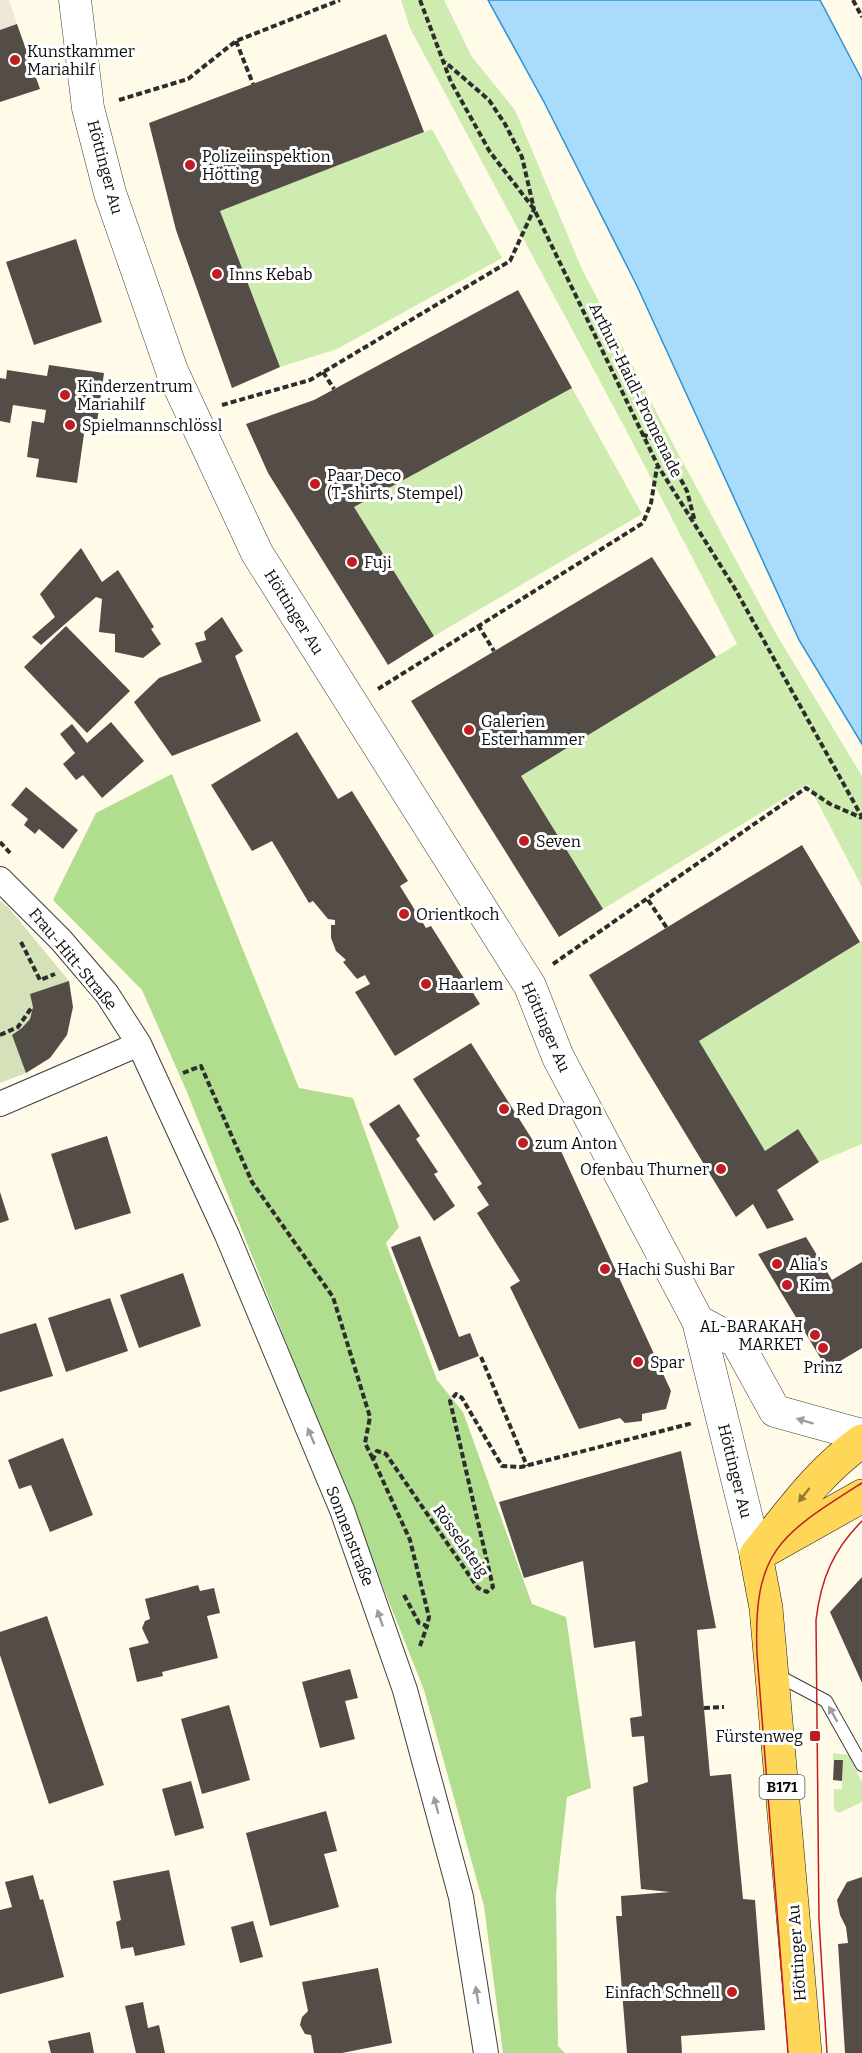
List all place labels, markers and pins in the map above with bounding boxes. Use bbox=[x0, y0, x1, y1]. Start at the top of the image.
place label: Kunstkammer Mariahilf bbox=[27, 42, 135, 79]
marker: Kunstkammer Mariahilf bbox=[8, 53, 22, 67]
place label: Polizeiinspektion Hötting bbox=[202, 147, 331, 184]
marker: Polizeiinspektion Hötting bbox=[183, 158, 197, 172]
place label: Inns Kebab bbox=[229, 265, 312, 284]
marker: Inns Kebab bbox=[210, 267, 224, 281]
place label: Kinderzentrum Mariahilf bbox=[77, 377, 193, 414]
marker: Kinderzentrum Mariahilf bbox=[58, 388, 72, 402]
place label: Spielmannschlössl bbox=[82, 416, 223, 435]
marker: Spielmannschlössl bbox=[63, 418, 77, 432]
place label: Paar Deco (T-shirts, Stempel) bbox=[327, 466, 463, 503]
marker: Paar Deco (T-shirts, Stempel) bbox=[308, 477, 322, 491]
place label: Fuji bbox=[364, 553, 392, 572]
marker: Fuji bbox=[345, 555, 359, 569]
place label: Galerien Esterhammer bbox=[481, 712, 584, 749]
marker: Galerien Esterhammer bbox=[462, 723, 476, 737]
place label: Seven bbox=[536, 832, 581, 851]
marker: Seven bbox=[517, 834, 531, 848]
place label: Orientkoch bbox=[416, 905, 499, 924]
marker: Orientkoch bbox=[397, 907, 411, 921]
place label: Haarlem bbox=[438, 975, 503, 994]
marker: Haarlem bbox=[419, 977, 433, 991]
place label: Red Dragon bbox=[516, 1100, 602, 1119]
marker: Red Dragon bbox=[497, 1102, 511, 1116]
place label: zum Anton bbox=[535, 1134, 617, 1153]
marker: zum Anton bbox=[516, 1136, 530, 1150]
place label: Ofenbau Thurner bbox=[580, 1160, 709, 1179]
marker: Ofenbau Thurner bbox=[714, 1162, 728, 1176]
place label: Alia's bbox=[789, 1255, 828, 1274]
marker: Alia's bbox=[770, 1257, 784, 1271]
place label: Hachi Sushi Bar bbox=[617, 1260, 735, 1279]
marker: Hachi Sushi Bar bbox=[598, 1262, 612, 1276]
place label: Kim bbox=[799, 1276, 830, 1295]
marker: Kim bbox=[780, 1278, 794, 1292]
place label: AL-BARAKAH MARKET bbox=[700, 1317, 803, 1354]
marker: AL-BARAKAH MARKET bbox=[808, 1328, 822, 1342]
marker: Prinz bbox=[816, 1341, 830, 1355]
place label: Spar bbox=[650, 1353, 684, 1372]
marker: Spar bbox=[631, 1355, 645, 1369]
place label: Prinz bbox=[804, 1358, 843, 1377]
place label: Fürstenweg bbox=[716, 1727, 803, 1746]
marker: Fürstenweg bbox=[808, 1729, 822, 1743]
place label: Einfach Schnell bbox=[605, 1983, 720, 2002]
marker: Einfach Schnell bbox=[725, 1985, 739, 1999]

